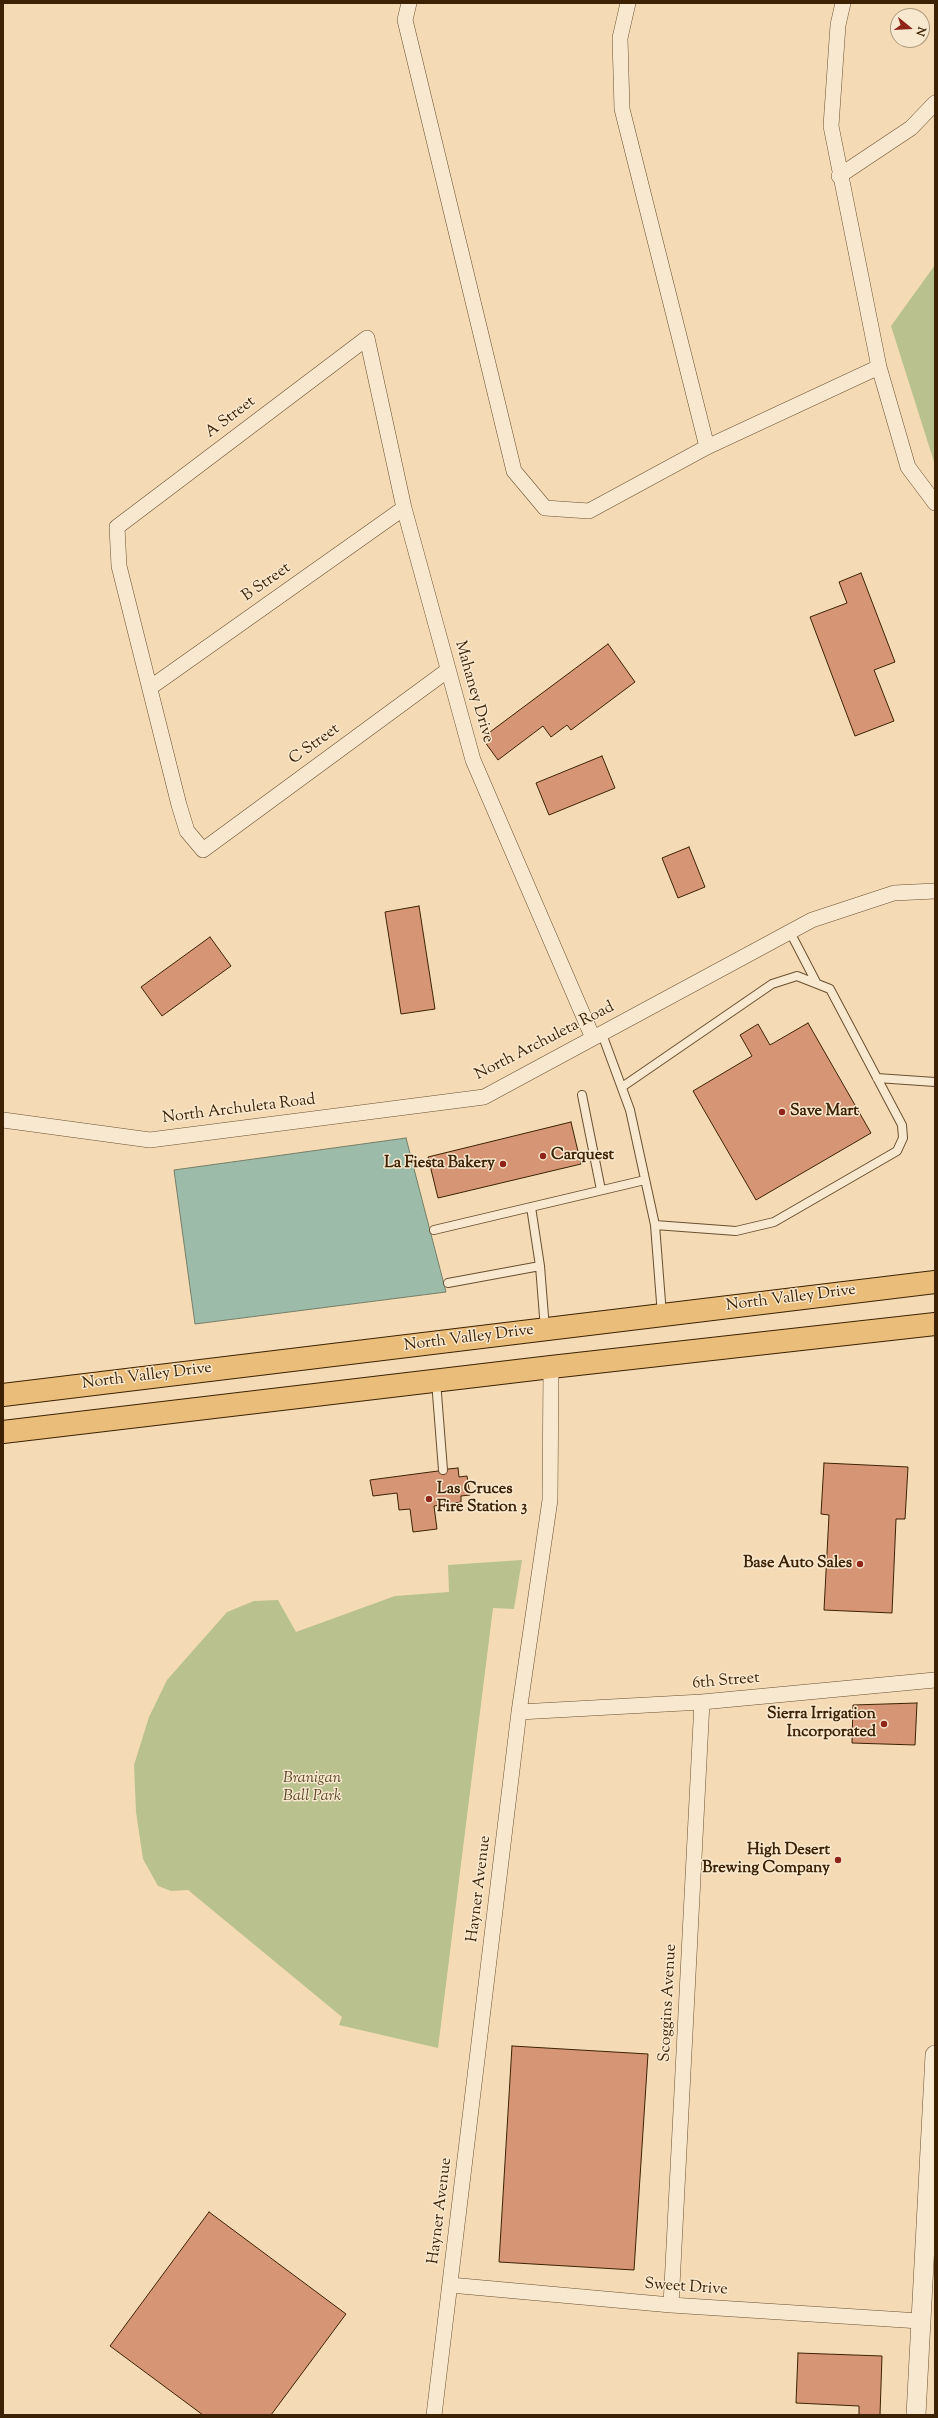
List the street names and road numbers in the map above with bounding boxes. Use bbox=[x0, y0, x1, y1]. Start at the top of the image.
street label: A Street bbox=[202, 393, 260, 443]
street label: B Street bbox=[239, 559, 295, 607]
street label: Mahaney Drive bbox=[449, 639, 497, 745]
street label: C Street bbox=[286, 720, 344, 770]
street label: North Archuleta Road bbox=[472, 999, 618, 1085]
street label: North Archuleta Road bbox=[162, 1091, 316, 1129]
street label: North Valley Drive bbox=[725, 1282, 857, 1316]
street label: North Valley Drive bbox=[403, 1322, 535, 1356]
street label: North Valley Drive bbox=[81, 1360, 213, 1394]
street label: 6th Street bbox=[692, 1669, 760, 1695]
street label: Hayner Avenue bbox=[464, 1835, 496, 1943]
street label: Scoggins Avenue bbox=[656, 1943, 682, 2063]
street label: Hayner Avenue bbox=[425, 2157, 457, 2265]
street label: Sweet Drive bbox=[644, 2276, 728, 2300]

